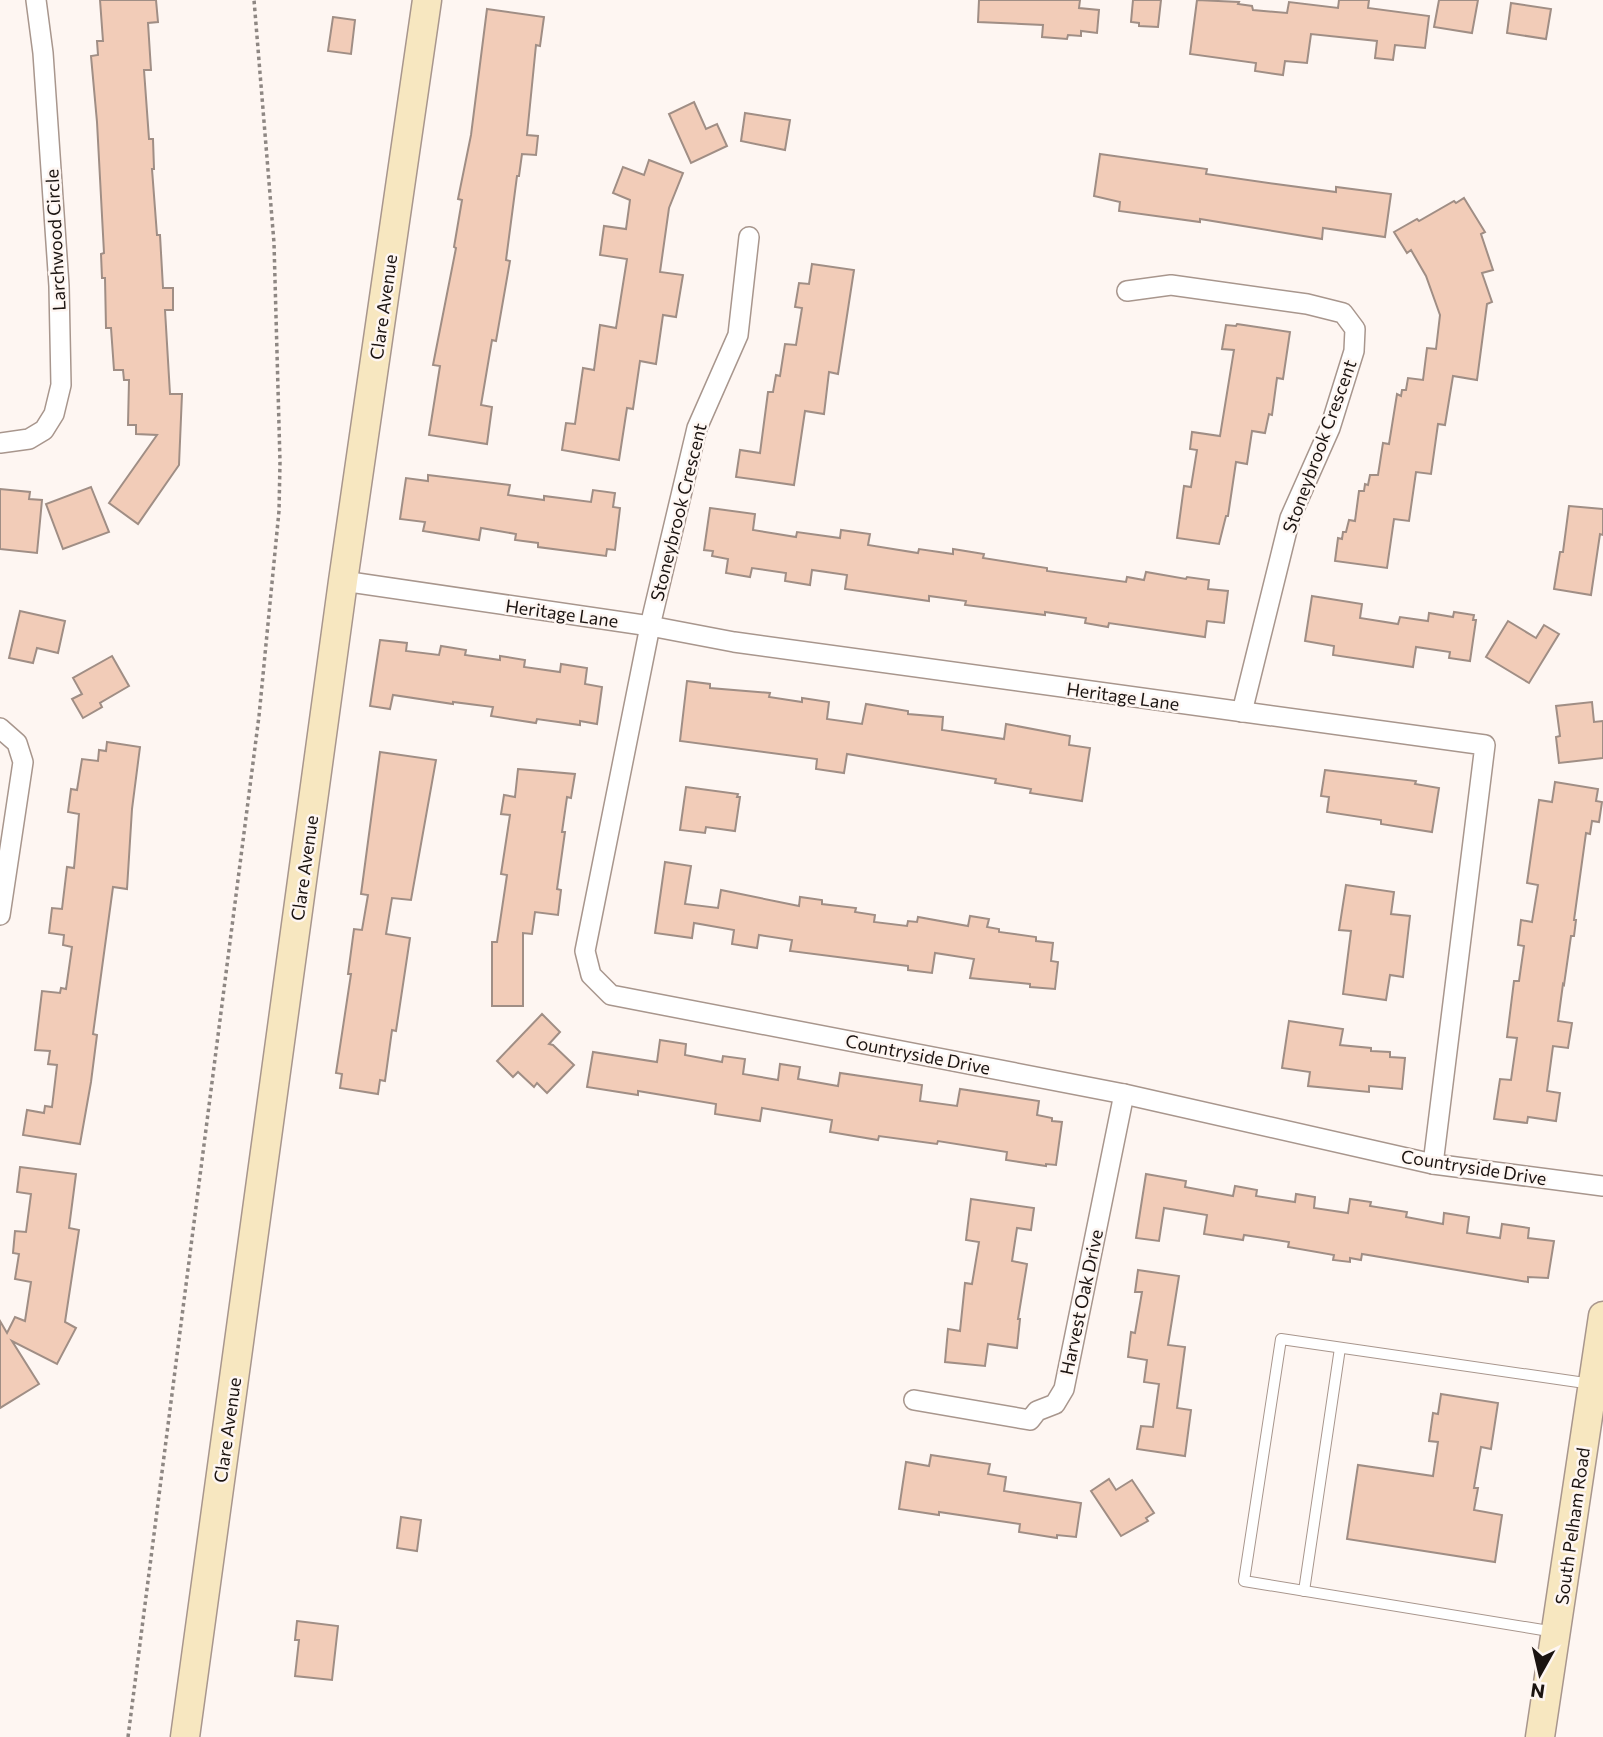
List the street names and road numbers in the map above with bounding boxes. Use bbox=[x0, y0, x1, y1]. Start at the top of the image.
street label: Larchwood Circle bbox=[40, 169, 70, 311]
street label: Clare Avenue bbox=[365, 253, 401, 361]
street label: Stoneybrook Crescent bbox=[1277, 356, 1361, 536]
street label: Stoneybrook Crescent bbox=[645, 421, 711, 603]
street label: Heritage Lane bbox=[504, 594, 620, 632]
street label: Heritage Lane bbox=[1065, 677, 1181, 715]
street label: Clare Avenue bbox=[286, 814, 322, 922]
street label: Countryside Drive bbox=[844, 1029, 992, 1079]
street label: Countryside Drive bbox=[1400, 1145, 1548, 1189]
street label: Harvest Oak Drive bbox=[1055, 1227, 1107, 1377]
street label: Clare Avenue bbox=[209, 1376, 245, 1484]
street label: South Pelham Road bbox=[1550, 1446, 1594, 1606]

